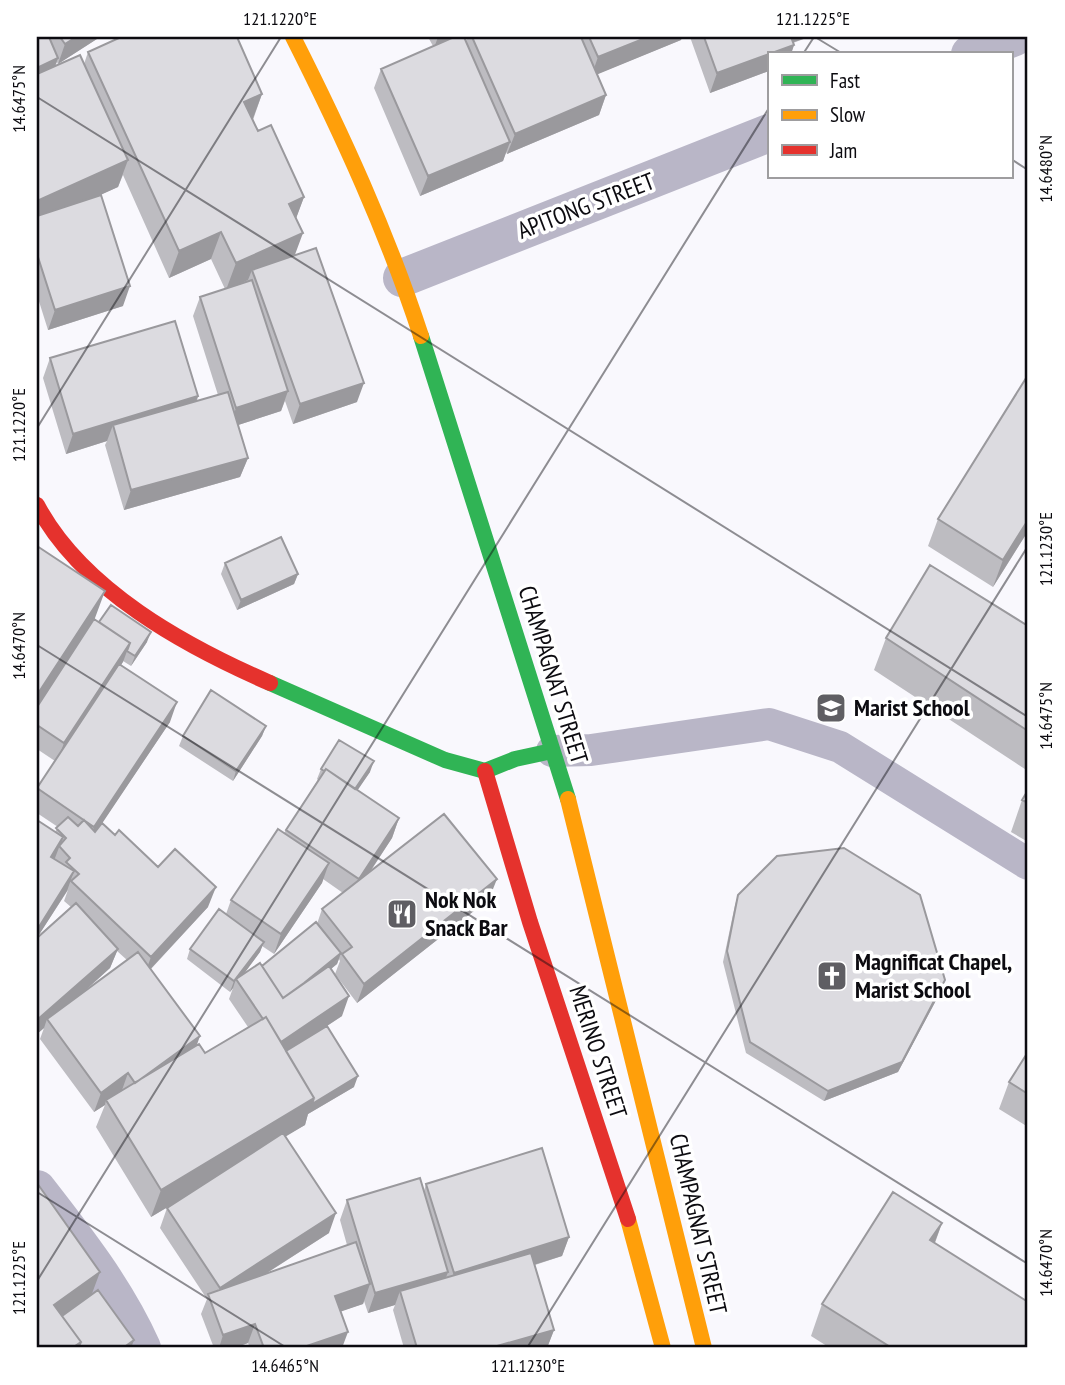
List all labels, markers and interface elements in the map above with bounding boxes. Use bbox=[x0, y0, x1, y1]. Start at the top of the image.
text: 121.1220°E bbox=[243, 7, 317, 30]
text: 121.1225°E bbox=[776, 7, 850, 30]
legend bbox=[768, 52, 1012, 178]
text: 14.6475°N bbox=[7, 65, 30, 133]
text: Fast bbox=[830, 67, 860, 94]
text: Slow bbox=[830, 101, 866, 128]
text: 14.6480°N bbox=[1034, 135, 1057, 203]
text: Jam bbox=[829, 137, 857, 164]
street label: APITONG STREET bbox=[513, 165, 659, 246]
text: 121.1220°E bbox=[7, 388, 30, 462]
text: 121.1230°E bbox=[1034, 512, 1057, 586]
street label: CHAMPAGNAT STREET bbox=[512, 582, 595, 768]
text: 14.6470°N bbox=[7, 612, 30, 680]
text: 14.6475°N bbox=[1034, 682, 1057, 750]
school or university icon: Marist School bbox=[814, 691, 848, 725]
place label: Marist School bbox=[854, 692, 970, 723]
place label: Nok Nok Snack Bar bbox=[425, 884, 509, 943]
restaurant icon: Nok Nok Snack Bar bbox=[385, 897, 419, 931]
place label: Magnificat Chapel, Marist School bbox=[855, 946, 1012, 1005]
church icon: Magnificat Chapel, Marist School bbox=[815, 959, 849, 993]
street label: MERINO STREET bbox=[562, 982, 635, 1122]
street label: CHAMPAGNAT STREET bbox=[663, 1130, 734, 1318]
text: 14.6470°N bbox=[1034, 1229, 1057, 1297]
text: 121.1225°E bbox=[7, 1241, 30, 1315]
text: 14.6465°N bbox=[251, 1354, 319, 1377]
text: 121.1230°E bbox=[491, 1354, 565, 1377]

